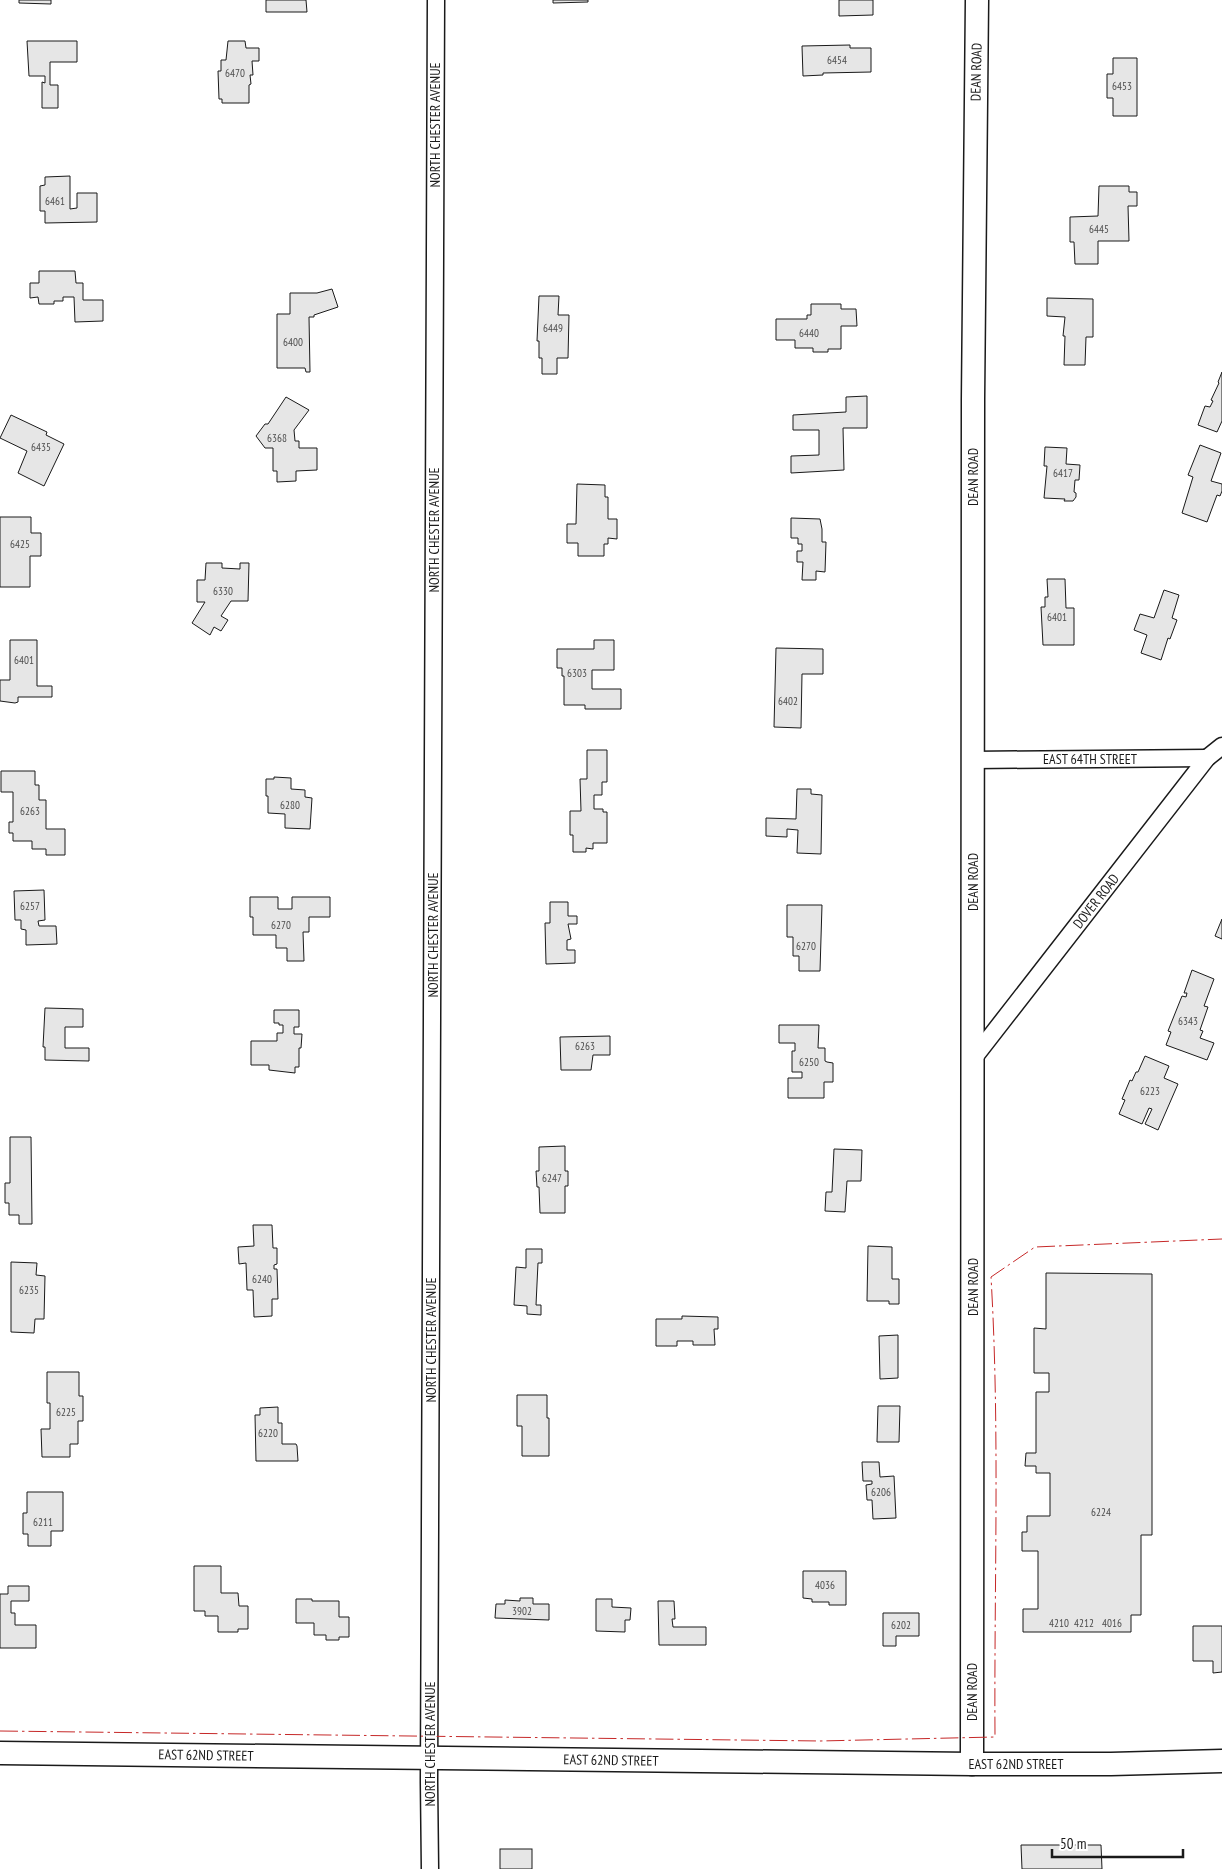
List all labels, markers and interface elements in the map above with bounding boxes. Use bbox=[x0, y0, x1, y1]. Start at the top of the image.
street label: DEAN ROAD bbox=[966, 43, 986, 101]
house number: 6454 bbox=[827, 53, 847, 67]
street label: NORTH CHESTER AVENUE bbox=[426, 63, 444, 187]
house number: 6470 bbox=[225, 66, 245, 80]
house number: 6453 bbox=[1112, 79, 1132, 93]
house number: 6461 bbox=[45, 194, 65, 208]
house number: 6445 bbox=[1089, 222, 1109, 236]
house number: 6449 bbox=[543, 321, 563, 335]
house number: 6440 bbox=[799, 326, 819, 340]
house number: 6400 bbox=[283, 335, 303, 349]
house number: 6368 bbox=[267, 431, 287, 445]
house number: 6435 bbox=[31, 440, 51, 454]
street label: DEAN ROAD bbox=[964, 448, 982, 506]
house number: 6417 bbox=[1053, 466, 1073, 480]
street label: NORTH CHESTER AVENUE bbox=[425, 468, 443, 592]
house number: 6425 bbox=[10, 537, 30, 551]
house number: 6330 bbox=[213, 584, 233, 598]
house number: 6401 bbox=[1047, 610, 1067, 624]
house number: 6401 bbox=[14, 653, 34, 667]
house number: 6303 bbox=[567, 666, 587, 680]
house number: 6402 bbox=[778, 694, 798, 708]
street label: EAST 64TH STREET bbox=[1043, 750, 1138, 768]
house number: 6280 bbox=[280, 798, 300, 812]
house number: 6263 bbox=[20, 804, 40, 818]
street label: DEAN ROAD bbox=[964, 853, 982, 911]
street label: DOVER ROAD bbox=[1069, 870, 1123, 932]
street label: NORTH CHESTER AVENUE bbox=[424, 873, 442, 997]
house number: 6257 bbox=[20, 899, 40, 913]
house number: 6270 bbox=[271, 918, 291, 932]
house number: 6270 bbox=[796, 939, 816, 953]
house number: 6343 bbox=[1178, 1014, 1198, 1028]
house number: 6263 bbox=[575, 1039, 595, 1053]
house number: 6250 bbox=[799, 1055, 819, 1069]
house number: 6223 bbox=[1140, 1084, 1160, 1098]
house number: 6247 bbox=[542, 1171, 562, 1185]
street label: DEAN ROAD bbox=[964, 1258, 982, 1316]
house number: 6240 bbox=[252, 1272, 272, 1286]
street label: NORTH CHESTER AVENUE bbox=[422, 1278, 440, 1402]
house number: 6235 bbox=[19, 1283, 39, 1297]
house number: 6225 bbox=[56, 1405, 76, 1419]
house number: 6220 bbox=[258, 1426, 278, 1440]
house number: 6206 bbox=[871, 1485, 891, 1499]
house number: 6224 bbox=[1091, 1505, 1111, 1519]
house number: 6211 bbox=[33, 1515, 53, 1529]
house number: 4036 bbox=[815, 1578, 835, 1592]
house number: 3902 bbox=[512, 1604, 532, 1618]
house number: 4210 bbox=[1049, 1616, 1069, 1630]
house number: 4212 bbox=[1074, 1616, 1094, 1630]
house number: 4016 bbox=[1102, 1616, 1122, 1630]
house number: 6202 bbox=[891, 1618, 911, 1632]
street label: DEAN ROAD bbox=[963, 1663, 981, 1721]
street label: NORTH CHESTER AVENUE bbox=[421, 1682, 439, 1806]
street label: EAST 62ND STREET bbox=[158, 1745, 254, 1765]
street label: EAST 62ND STREET bbox=[563, 1750, 659, 1770]
street label: EAST 62ND STREET bbox=[968, 1755, 1064, 1773]
scale bar bbox=[1052, 1826, 1183, 1858]
text: 50 m bbox=[1060, 1834, 1086, 1853]

